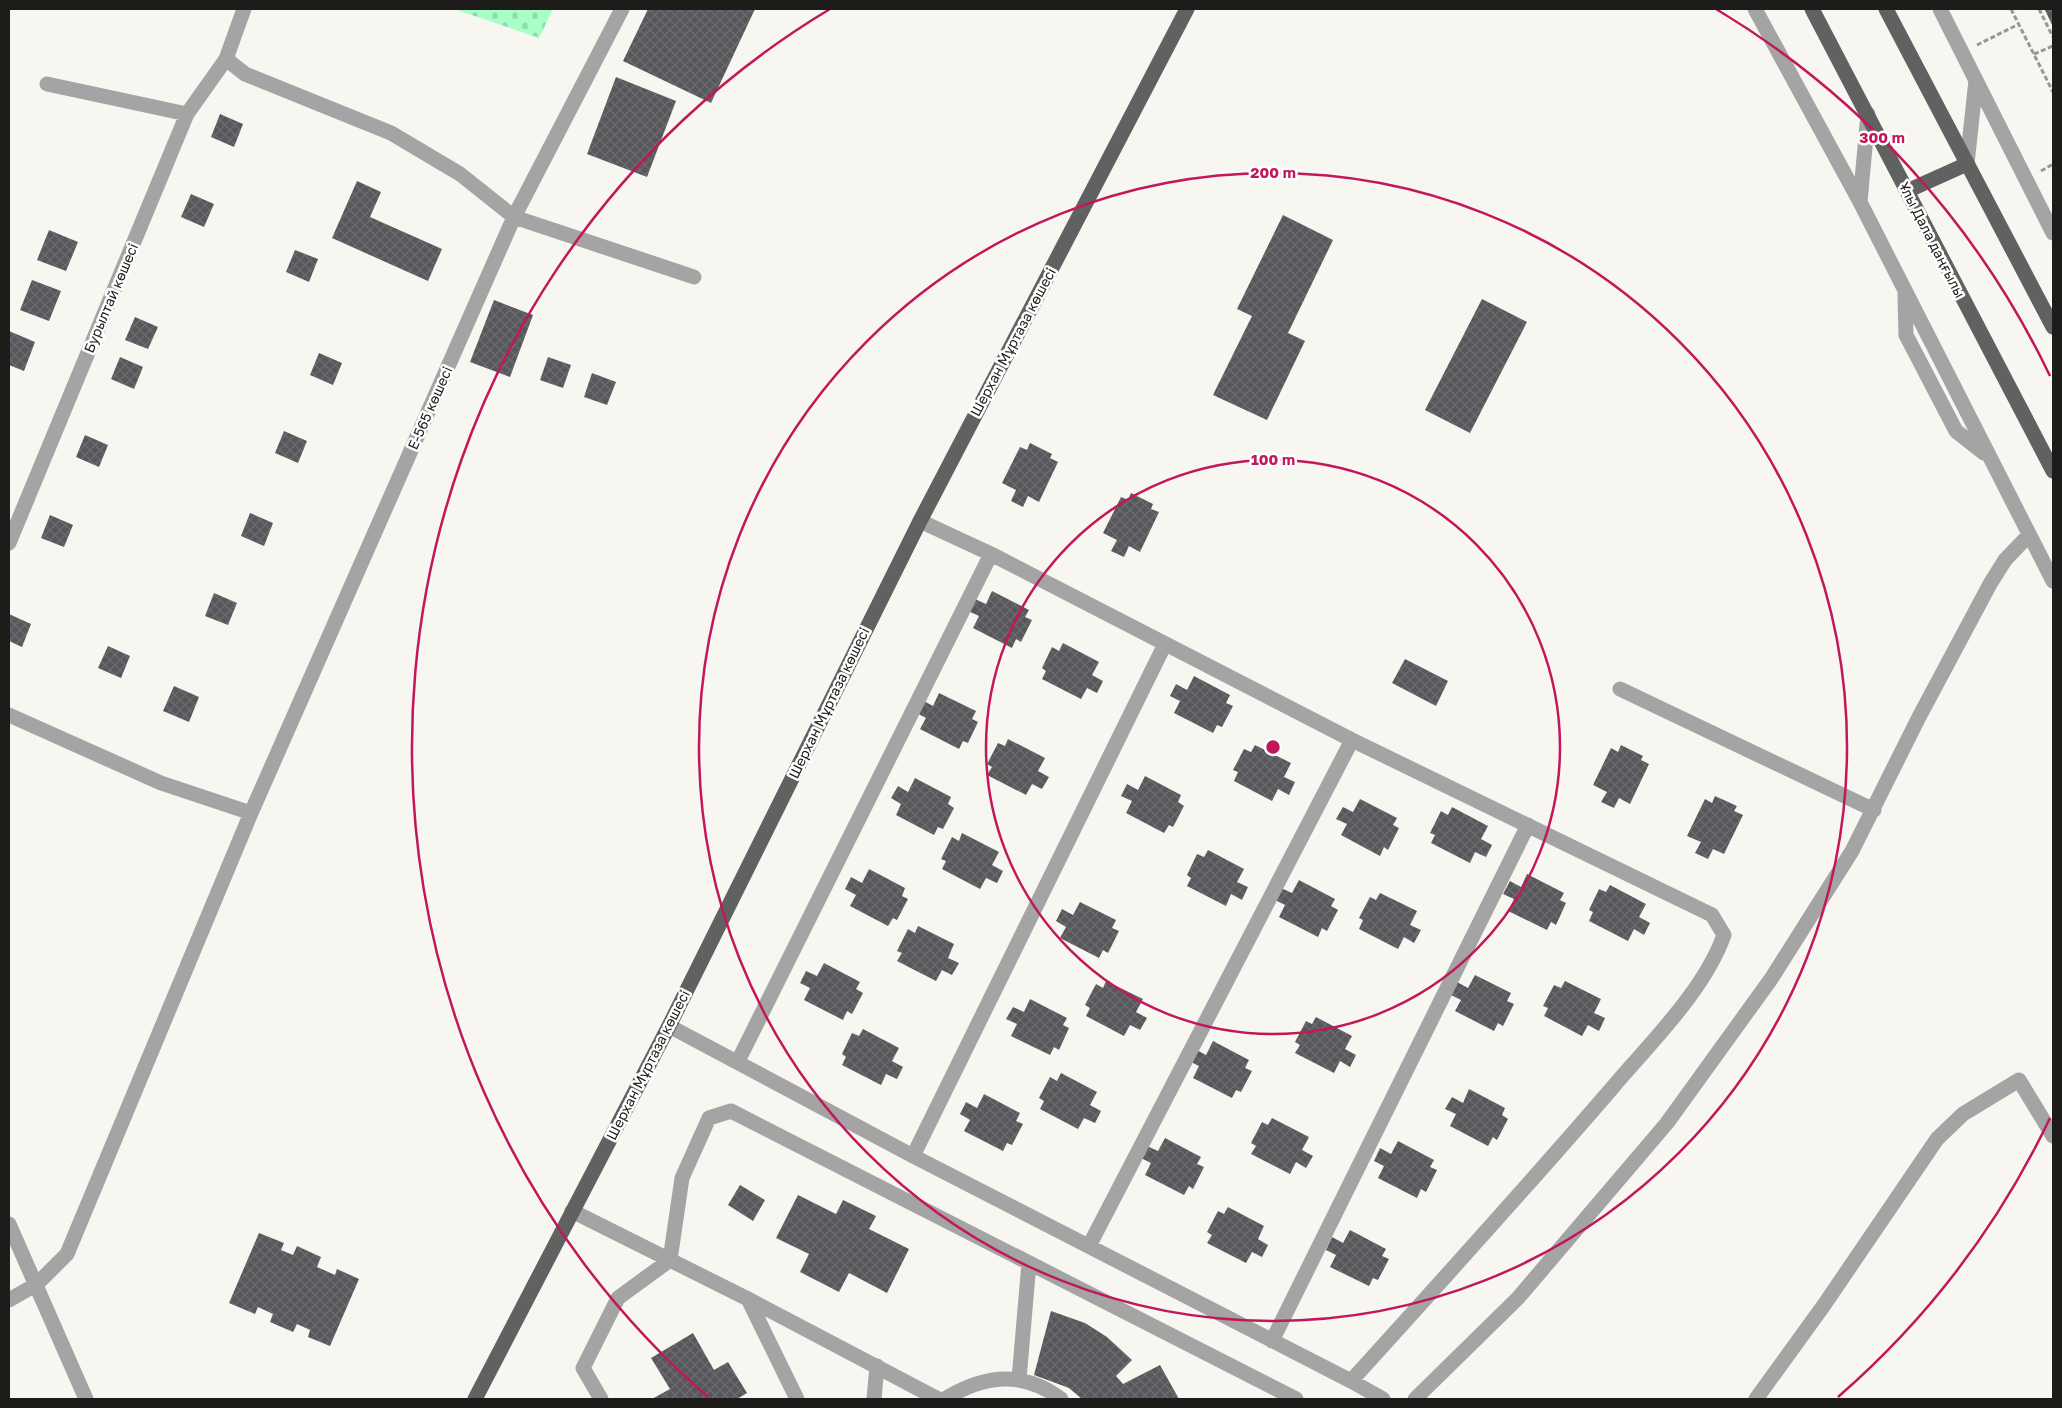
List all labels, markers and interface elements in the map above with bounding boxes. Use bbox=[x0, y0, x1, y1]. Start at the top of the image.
text: 300 m bbox=[1859, 128, 1905, 146]
text: 200 m bbox=[1250, 163, 1296, 181]
street label: Ұлы Дала даңғылы bbox=[1896, 179, 1969, 301]
street label: Бурылтай көшесі bbox=[80, 240, 141, 355]
street label: Шерхан Мұртаза көшесі bbox=[966, 265, 1060, 419]
street label: Е-565 көшесі bbox=[404, 364, 455, 452]
text: 100 m bbox=[1251, 450, 1295, 468]
street label: Шерхан Мұртаза көшесі bbox=[785, 625, 873, 781]
centre of rings bbox=[1264, 738, 1282, 756]
street label: Шерхан Мұртаза көшесі bbox=[602, 987, 694, 1143]

